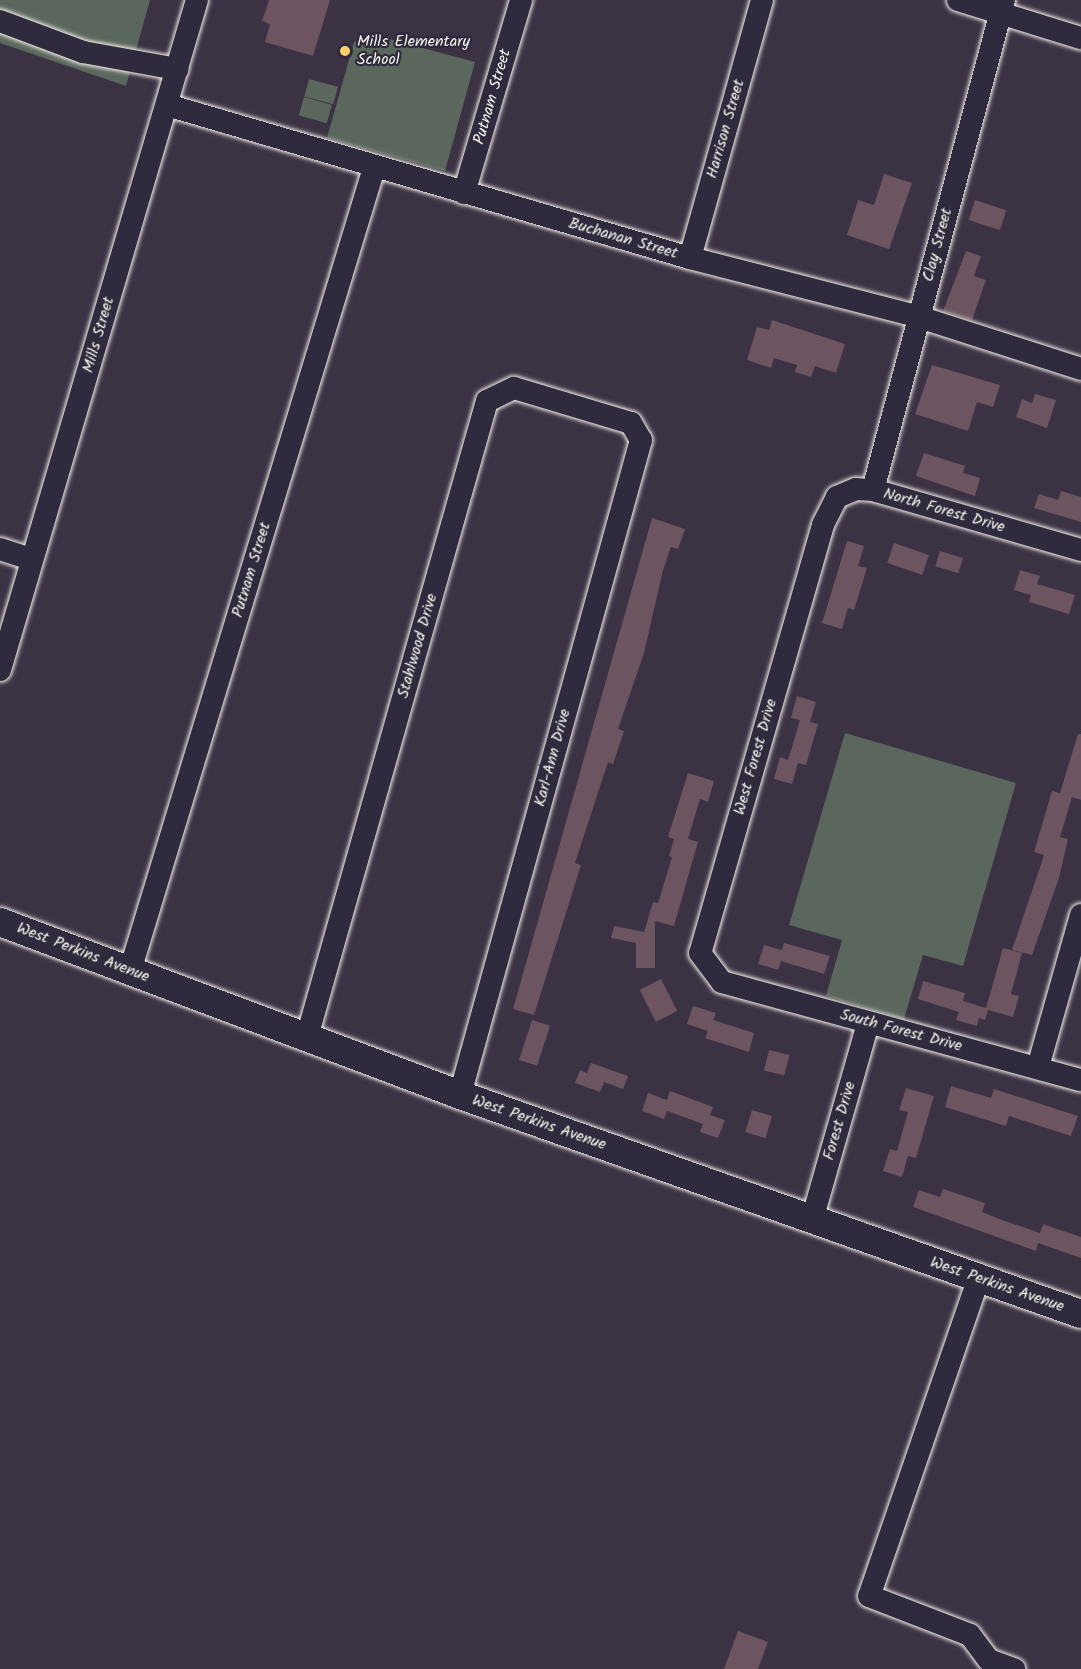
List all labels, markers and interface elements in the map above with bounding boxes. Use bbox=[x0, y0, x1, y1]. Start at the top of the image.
place label: Mills Elementary School bbox=[357, 32, 470, 70]
marker: Mills Elementary School bbox=[338, 44, 352, 58]
street label: Putnam Street bbox=[470, 47, 516, 147]
street label: Harrison Street bbox=[703, 77, 749, 181]
street label: Clay Street bbox=[919, 206, 957, 284]
street label: Buchanan Street bbox=[566, 214, 680, 264]
street label: Mills Street bbox=[79, 295, 119, 375]
street label: North Forest Drive bbox=[881, 484, 1007, 538]
street label: Putnam Street bbox=[228, 520, 276, 620]
street label: Stahlwood Drive bbox=[394, 592, 442, 700]
street label: West Forest Drive bbox=[730, 697, 782, 817]
street label: Karl-Ann Drive bbox=[531, 707, 575, 809]
street label: West Perkins Avenue bbox=[14, 919, 152, 987]
street label: South Forest Drive bbox=[838, 1005, 964, 1057]
street label: Forest Drive bbox=[820, 1079, 860, 1163]
street label: West Perkins Avenue bbox=[469, 1091, 609, 1155]
street label: West Perkins Avenue bbox=[927, 1253, 1067, 1317]

